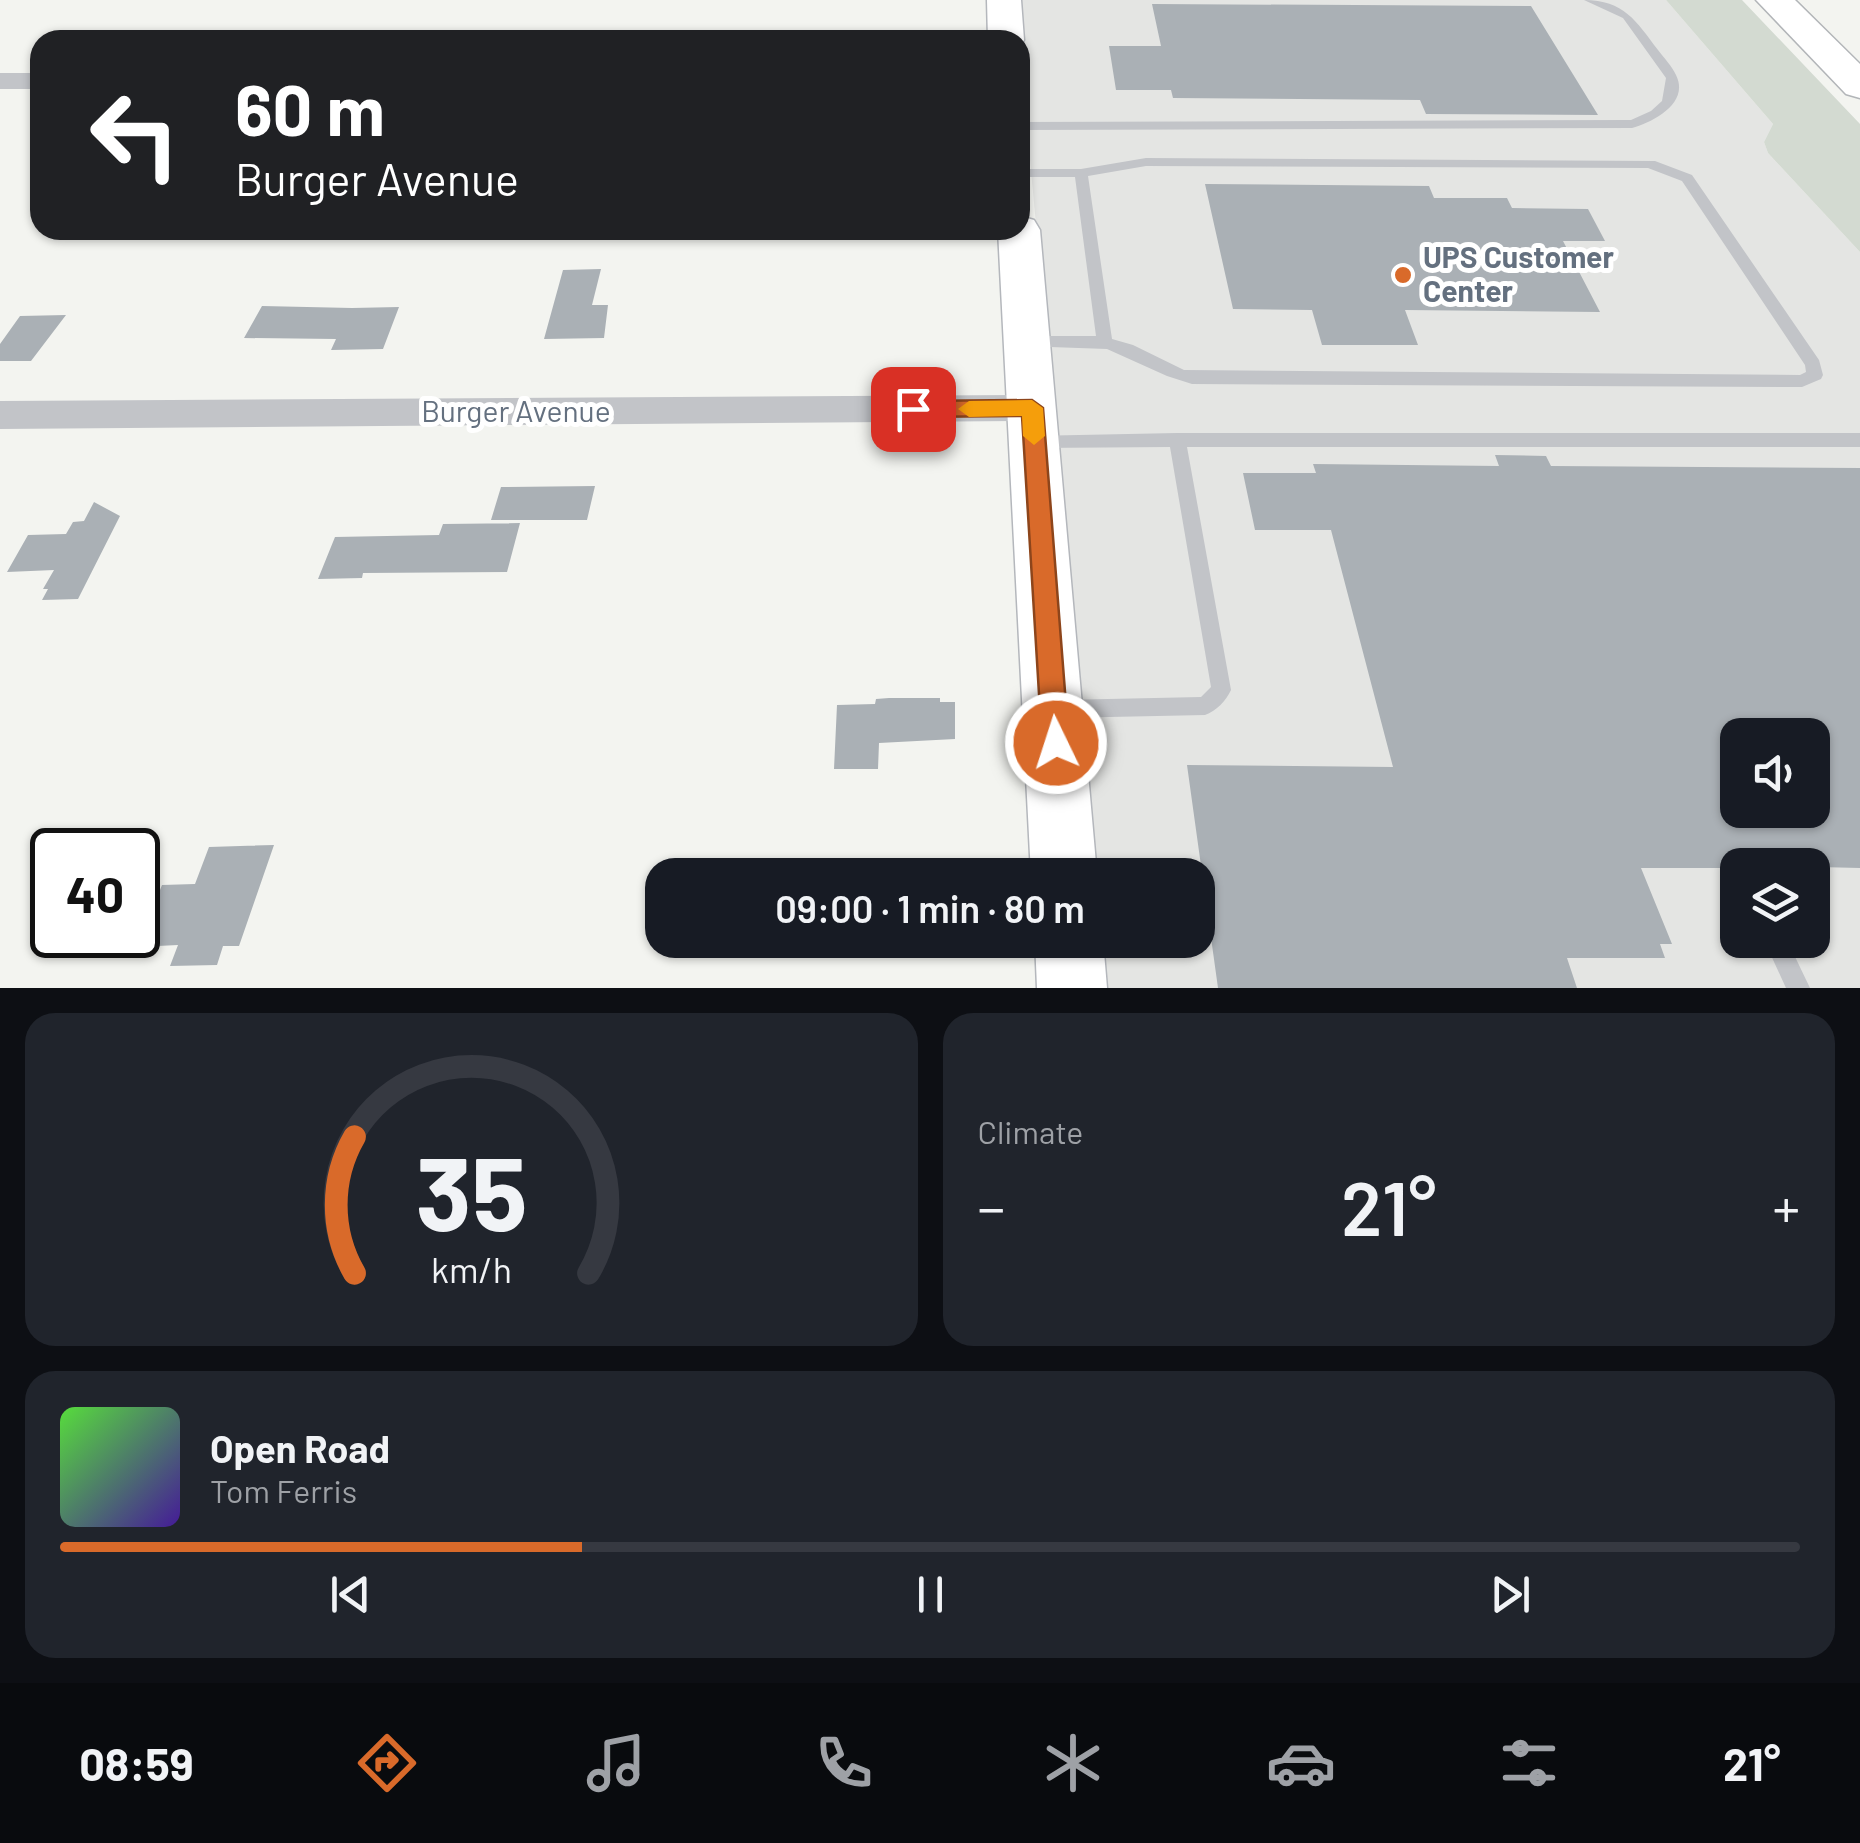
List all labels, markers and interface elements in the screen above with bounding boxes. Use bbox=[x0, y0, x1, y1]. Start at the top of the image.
text: 60 m bbox=[235, 66, 385, 150]
icon: left bbox=[70, 70, 200, 200]
text: Burger Avenue bbox=[235, 151, 519, 205]
place label: UPS Customer Center bbox=[1423, 238, 1614, 308]
marker: UPS Customer Center bbox=[1392, 264, 1414, 286]
pin bbox=[871, 367, 956, 452]
icon: arrive bbox=[886, 382, 941, 437]
street label: Burger Avenue bbox=[421, 392, 611, 428]
position arrow bbox=[1004, 691, 1108, 795]
map controls bbox=[1720, 718, 1830, 958]
button: sound bbox=[1720, 718, 1830, 828]
speed limit sign: 40 bbox=[30, 828, 160, 958]
button: layers bbox=[1720, 848, 1830, 958]
text: 09:00 · 1 min · 80 m bbox=[775, 885, 1085, 931]
text: Climate bbox=[978, 1112, 1083, 1150]
text: 35 bbox=[415, 1127, 527, 1252]
text: 21° bbox=[1341, 1161, 1436, 1251]
text: − bbox=[978, 1173, 1005, 1239]
text: + bbox=[1772, 1173, 1800, 1239]
text: km/h bbox=[431, 1247, 512, 1290]
text: Open Road bbox=[210, 1425, 390, 1471]
text: Tom Ferris bbox=[210, 1471, 357, 1509]
icon: previous bbox=[323, 1567, 378, 1622]
icon: pause bbox=[903, 1567, 958, 1622]
icon: next bbox=[1483, 1567, 1538, 1622]
icon: directions bbox=[352, 1728, 422, 1798]
icon: music bbox=[581, 1728, 651, 1798]
icon: phone bbox=[809, 1728, 879, 1798]
icon: climate bbox=[1038, 1728, 1108, 1798]
icon: car bbox=[1266, 1728, 1336, 1798]
icon: filters bbox=[1494, 1728, 1564, 1798]
text: 08:59 bbox=[79, 1736, 194, 1790]
text: 21° bbox=[1723, 1736, 1781, 1790]

